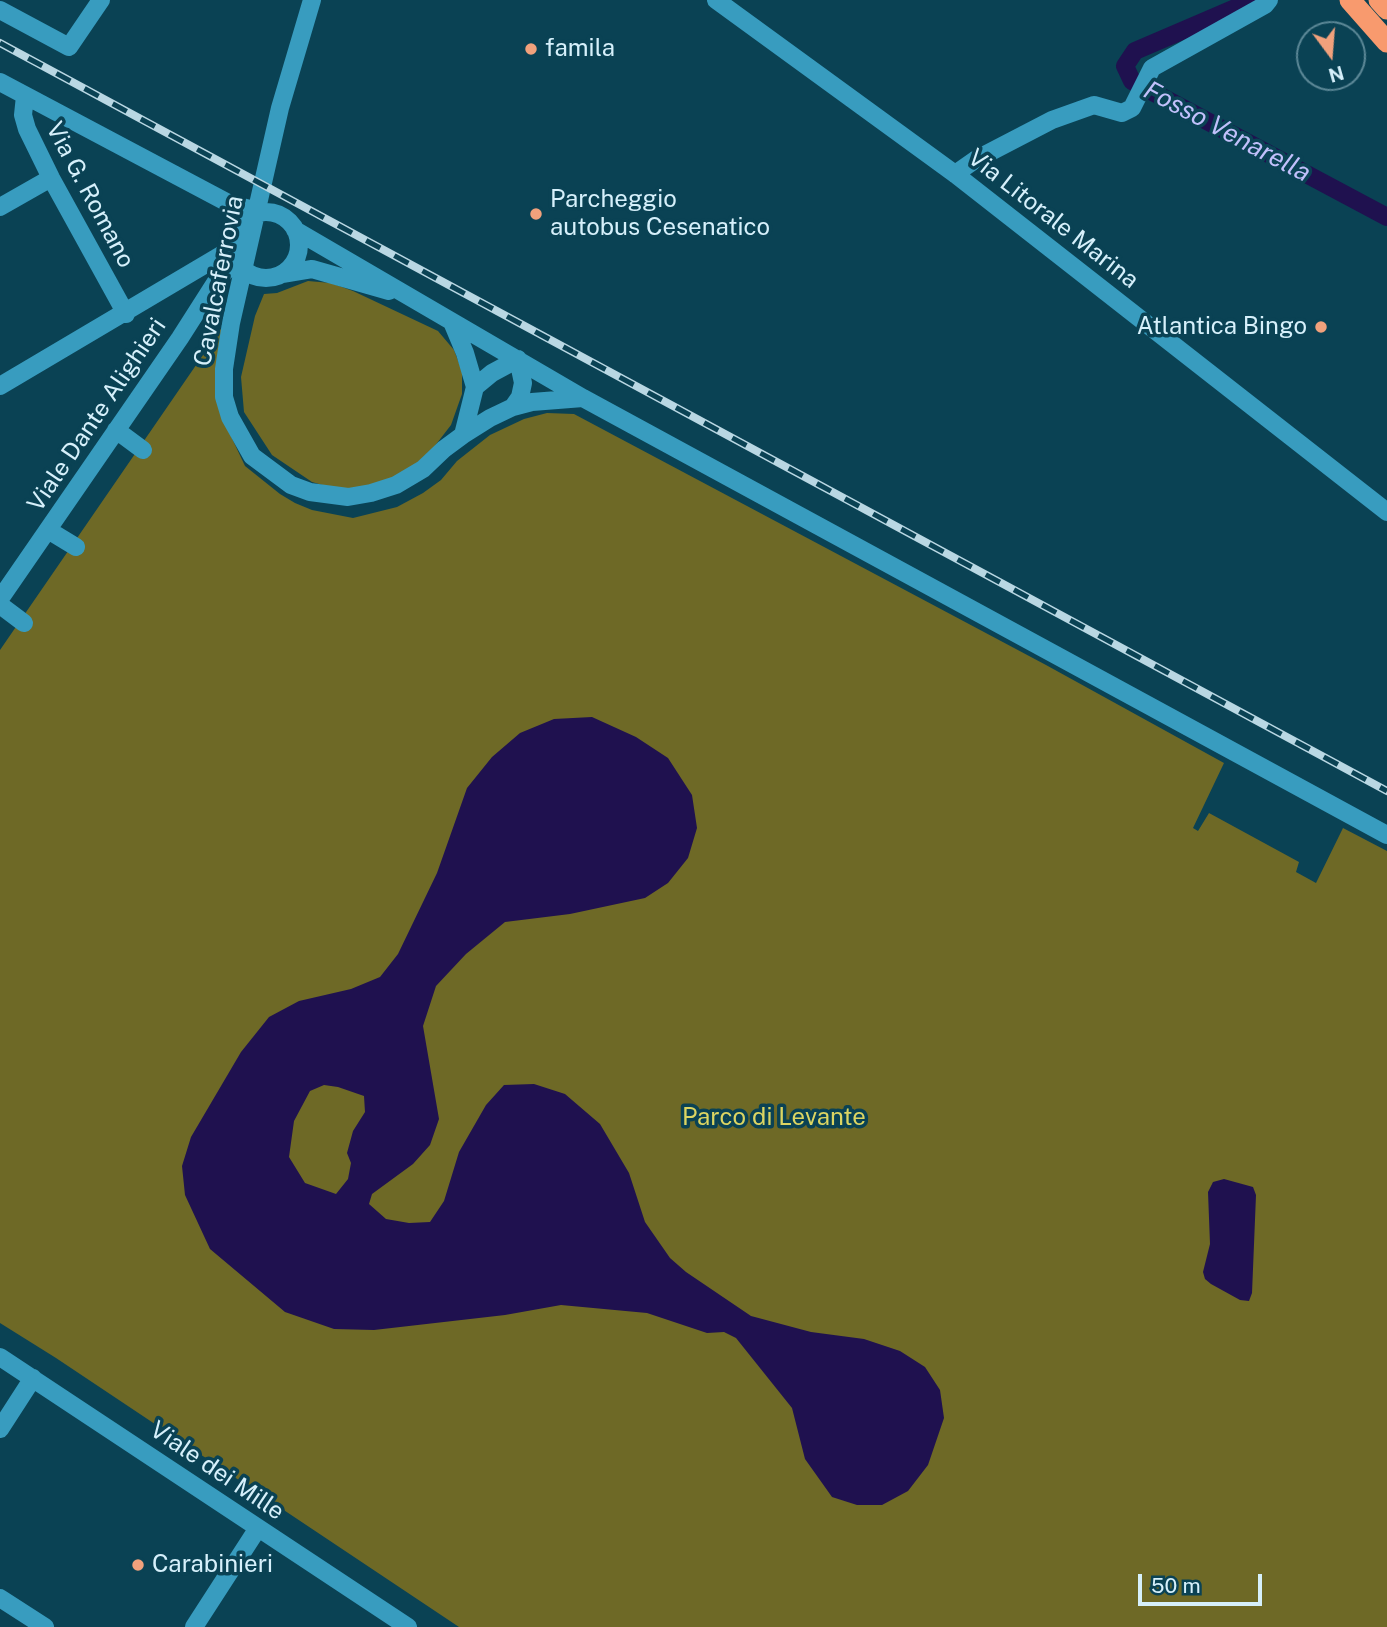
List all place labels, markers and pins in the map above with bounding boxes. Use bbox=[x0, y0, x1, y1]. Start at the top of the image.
place label: famila bbox=[545, 35, 615, 63]
marker: famila bbox=[523, 41, 539, 57]
place label: Parcheggio autobus Cesenatico bbox=[550, 186, 770, 242]
marker: Parcheggio autobus Cesenatico bbox=[528, 206, 544, 222]
place label: Atlantica Bingo bbox=[1137, 313, 1307, 341]
marker: Atlantica Bingo bbox=[1313, 319, 1329, 335]
place label: Carabinieri bbox=[152, 1551, 273, 1579]
marker: Carabinieri bbox=[130, 1557, 146, 1573]

